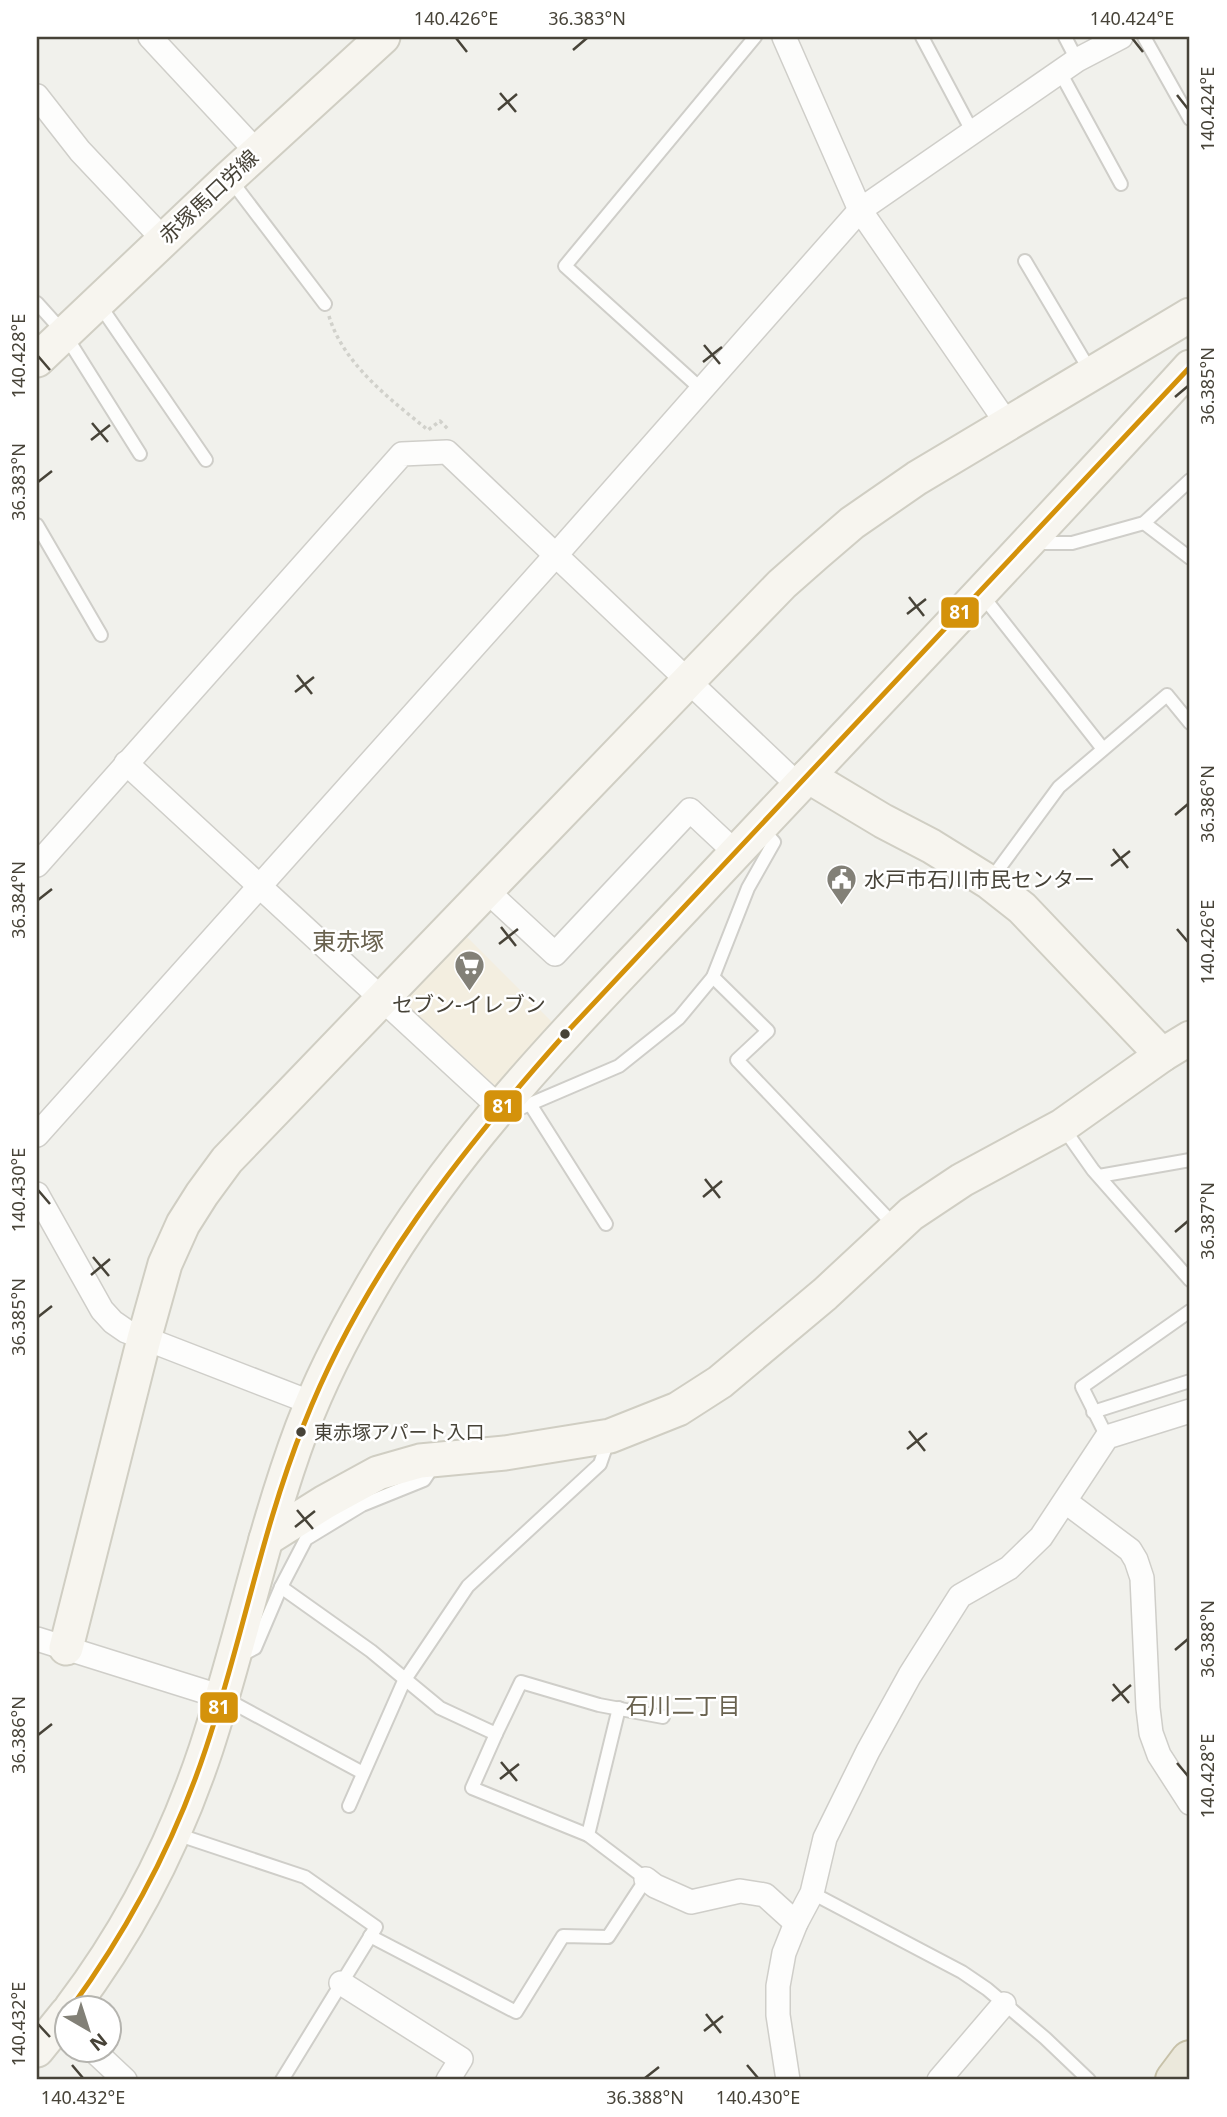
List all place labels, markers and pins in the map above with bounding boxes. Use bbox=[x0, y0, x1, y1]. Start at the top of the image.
public building icon: 水戸市石川市民センター bbox=[824, 863, 858, 907]
place label: 水戸市石川市民センター bbox=[864, 865, 1095, 893]
supermarket icon: セブン-イレブン bbox=[452, 948, 486, 992]
place label: セブン-イレブン bbox=[392, 990, 546, 1018]
unlabelled marker bbox=[558, 1027, 572, 1041]
place label: 東赤塚アパート入口 bbox=[314, 1419, 485, 1445]
marker: 東赤塚アパート入口 bbox=[294, 1425, 308, 1439]

